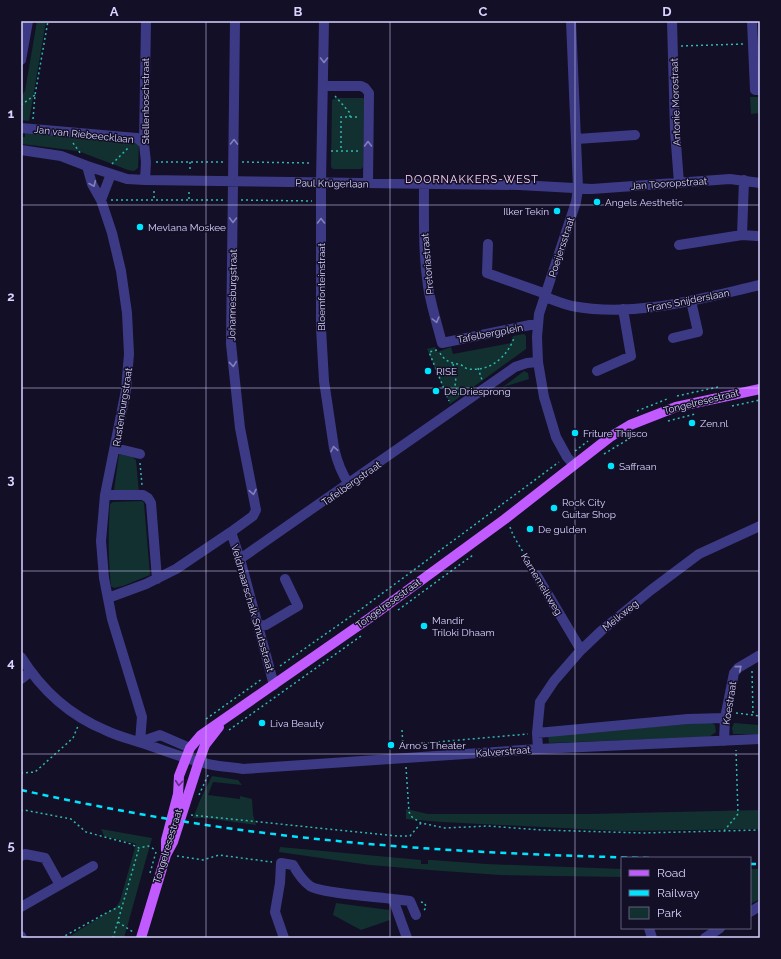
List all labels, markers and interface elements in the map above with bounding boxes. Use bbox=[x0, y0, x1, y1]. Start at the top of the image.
text: A bbox=[110, 4, 119, 19]
text: B bbox=[294, 4, 303, 19]
text: C bbox=[479, 4, 488, 19]
text: D bbox=[662, 4, 672, 19]
street label: Stellenboschstraat bbox=[140, 57, 151, 144]
one-way arrow bbox=[320, 57, 328, 63]
street label: Antonie Morostraat bbox=[668, 57, 683, 146]
text: 1 bbox=[8, 106, 15, 121]
street label: Jan van Riebeecklaan bbox=[34, 124, 134, 145]
one-way arrow bbox=[230, 139, 238, 145]
one-way arrow bbox=[364, 141, 372, 147]
district label: DOORNAKKERS-WEST bbox=[405, 173, 539, 186]
street label: Jan Tooropstraat bbox=[630, 175, 708, 192]
street label: Paul Krügerlaan bbox=[295, 177, 369, 190]
one-way arrow bbox=[88, 179, 96, 187]
marker: Angels Aesthetic bbox=[592, 197, 602, 207]
place label: Angels Aesthetic bbox=[605, 197, 683, 208]
place label: Ilker Tekin bbox=[503, 206, 549, 217]
marker: Ilker Tekin bbox=[552, 206, 562, 216]
street label: Poeijersstraat bbox=[547, 215, 577, 279]
one-way arrow bbox=[229, 217, 237, 223]
one-way arrow bbox=[317, 218, 325, 224]
marker: Mevlana Moskee bbox=[135, 222, 145, 232]
place label: Mevlana Moskee bbox=[148, 222, 226, 233]
street label: Pretoriastraat bbox=[419, 232, 436, 295]
street label: Bloemfonteinstraat bbox=[316, 242, 327, 331]
street label: Johannesburgstraat bbox=[226, 248, 239, 341]
street label: Frans Snijderslaan bbox=[646, 287, 730, 314]
text: 2 bbox=[7, 289, 15, 304]
one-way arrow bbox=[431, 317, 439, 323]
street label: Tafelbergplein bbox=[456, 322, 524, 345]
one-way arrow bbox=[228, 361, 237, 367]
street label: Rustenburgstraat bbox=[111, 366, 134, 447]
marker: RISE bbox=[423, 366, 433, 376]
place label: RISE bbox=[436, 366, 457, 377]
marker: De Driesprong bbox=[431, 386, 441, 396]
place label: De Driesprong bbox=[444, 386, 511, 397]
street label: Tongelresestraat bbox=[662, 387, 741, 416]
marker: Zen.nl bbox=[687, 418, 697, 428]
place label: Zen.nl bbox=[700, 418, 729, 429]
marker: Friture Thijsco bbox=[570, 428, 580, 438]
place label: Friture Thijsco bbox=[583, 428, 648, 439]
one-way arrow bbox=[331, 445, 339, 452]
street label: Tafelbergstraat bbox=[320, 459, 384, 508]
marker: Saffraan bbox=[606, 461, 616, 471]
place label: Saffraan bbox=[619, 461, 657, 472]
text: 3 bbox=[7, 472, 15, 487]
one-way arrow bbox=[248, 489, 256, 496]
place label: Rock City Guitar Shop bbox=[562, 497, 616, 520]
marker: Rock City Guitar Shop bbox=[549, 503, 559, 513]
marker: De gulden bbox=[525, 524, 535, 534]
place label: De gulden bbox=[538, 524, 587, 535]
street label: Veldmaarschalk Smutsstraat bbox=[229, 543, 276, 674]
street label: Karnemelkweg bbox=[519, 551, 564, 617]
street label: Tongelresestraat bbox=[354, 576, 423, 631]
street label: Melkweg bbox=[600, 598, 640, 633]
place label: Mandir Triloki Dhaam bbox=[432, 615, 495, 638]
marker: Mandir Triloki Dhaam bbox=[419, 621, 429, 631]
text: 4 bbox=[7, 655, 15, 670]
one-way arrow bbox=[735, 666, 742, 673]
street label: Koestraat bbox=[721, 680, 738, 726]
marker: Liva Beauty bbox=[257, 718, 267, 728]
place label: Liva Beauty bbox=[270, 718, 324, 729]
marker: Arno's Theater bbox=[386, 740, 396, 750]
place label: Arno's Theater bbox=[399, 740, 466, 751]
street label: Kalverstraat bbox=[475, 744, 531, 759]
one-way arrow bbox=[174, 780, 183, 786]
street label: Tongelresestraat bbox=[151, 807, 184, 885]
text: 5 bbox=[7, 838, 15, 853]
legend bbox=[621, 857, 751, 929]
text: Road bbox=[657, 866, 686, 880]
text: Railway bbox=[657, 886, 700, 900]
text: Park bbox=[657, 906, 682, 920]

